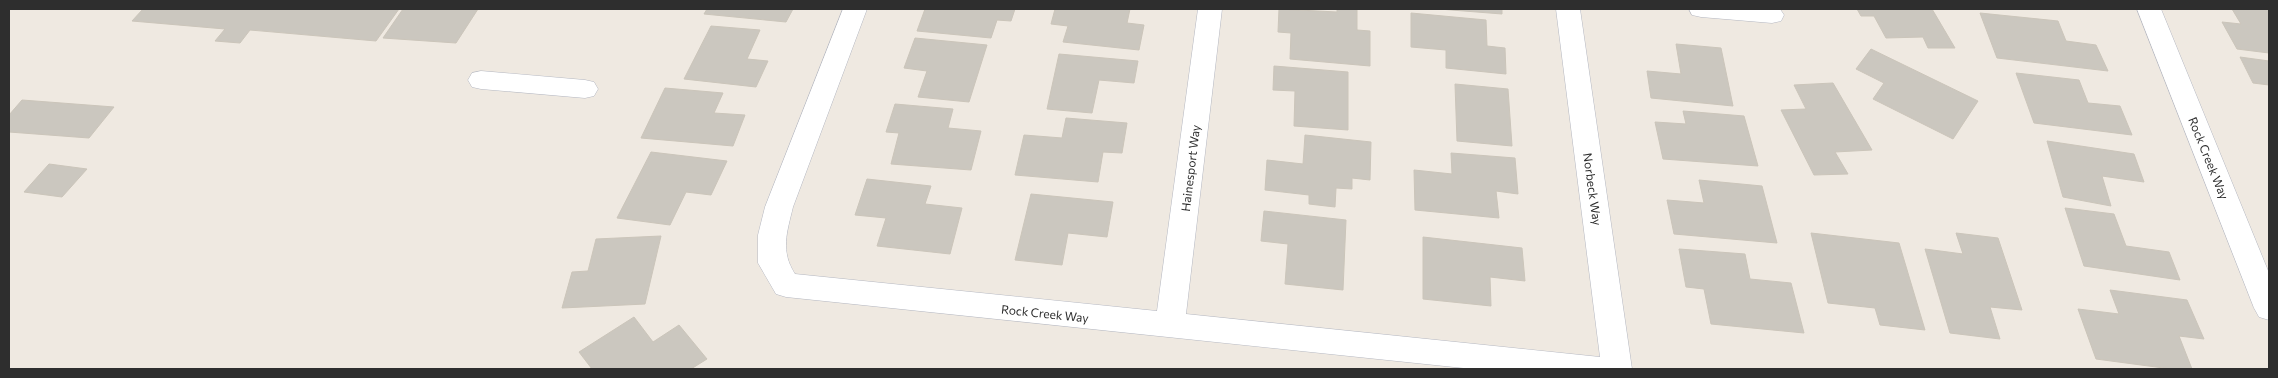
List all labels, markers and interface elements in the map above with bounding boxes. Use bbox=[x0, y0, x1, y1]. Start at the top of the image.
street label: Rock Creek Way bbox=[2186, 115, 2232, 201]
street label: Hainesport Way bbox=[1178, 124, 1202, 212]
street label: Norbeck Way bbox=[1581, 152, 1605, 226]
street label: Rock Creek Way bbox=[1001, 301, 1089, 325]

